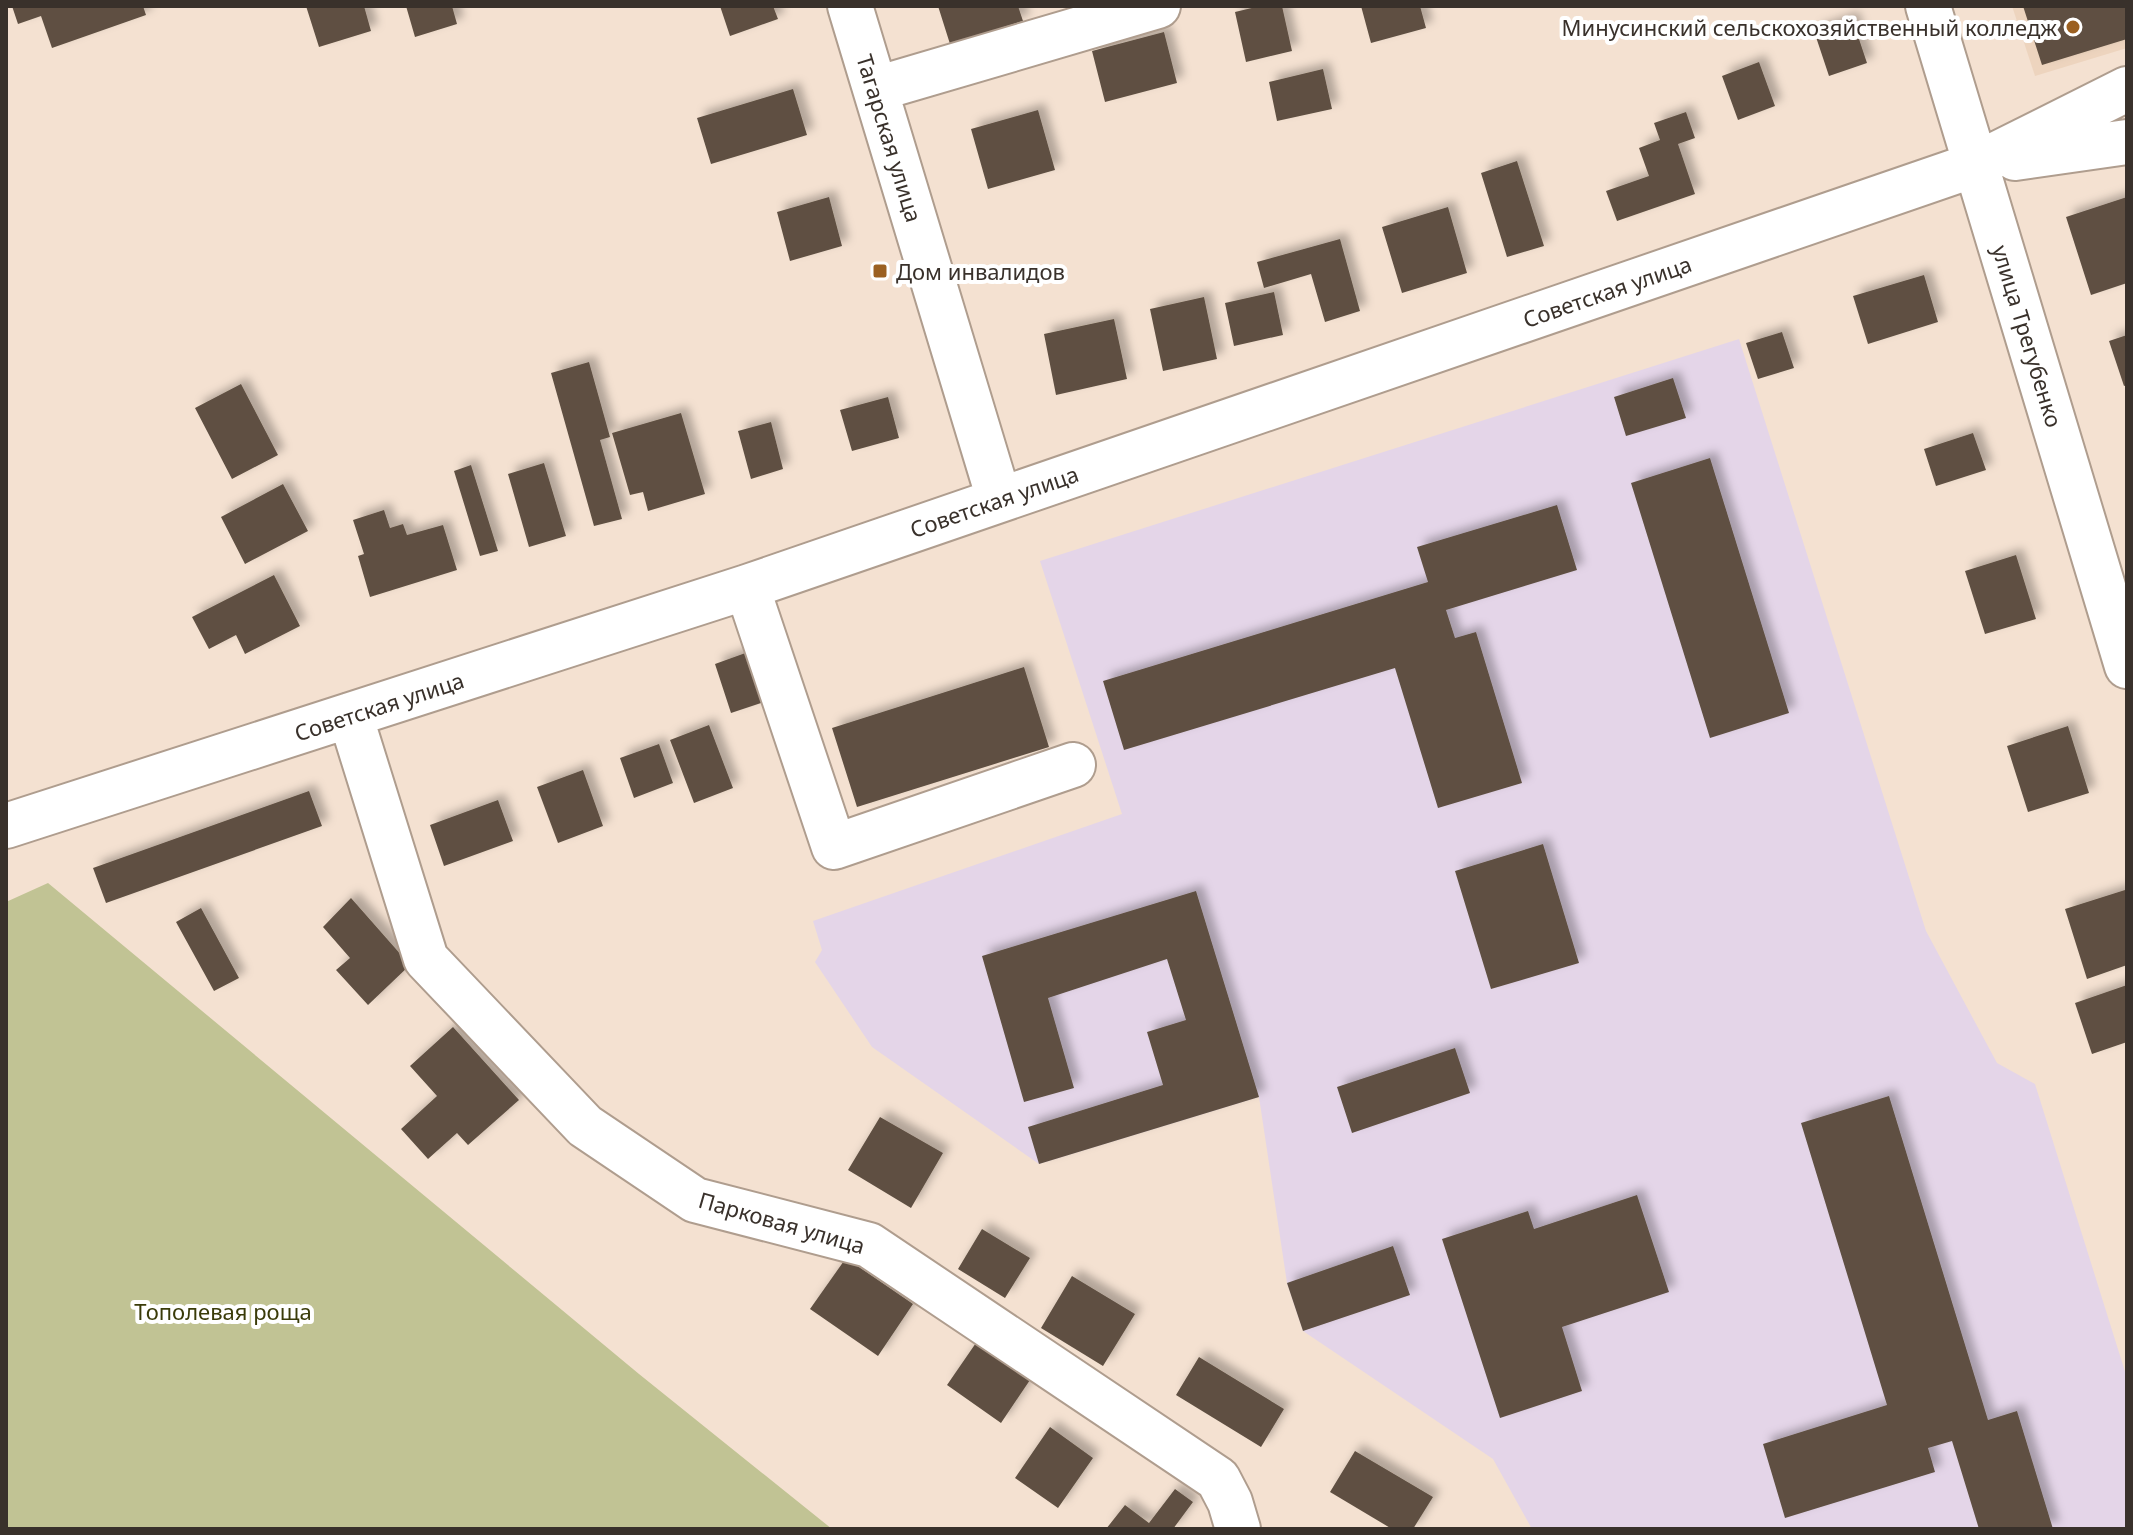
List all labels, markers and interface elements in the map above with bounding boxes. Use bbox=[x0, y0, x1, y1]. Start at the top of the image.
place label: Минусинский сельскохозяйственный колледж bbox=[1562, 12, 2057, 42]
marker: Минусинский сельскохозяйственный колледж bbox=[2064, 18, 2082, 36]
street label: Тагарская улица bbox=[850, 50, 930, 226]
street label: улица Трегубенко bbox=[1986, 241, 2070, 431]
street label: Советская улица bbox=[1519, 248, 1695, 334]
place label: Дом инвалидов bbox=[896, 256, 1065, 286]
marker: Дом инвалидов bbox=[871, 262, 889, 280]
street label: Советская улица bbox=[906, 458, 1082, 544]
street label: Советская улица bbox=[290, 664, 468, 748]
street label: Парковая улица bbox=[695, 1184, 869, 1260]
park label: Тополевая роща bbox=[134, 1296, 312, 1326]

